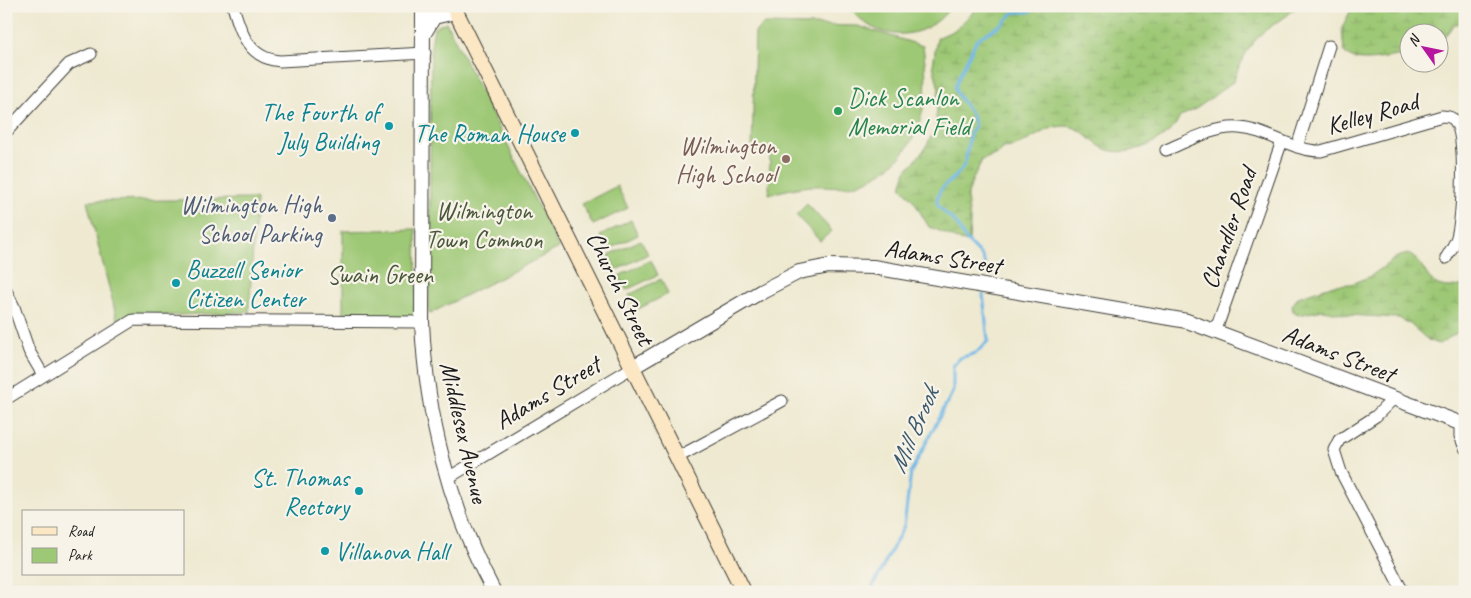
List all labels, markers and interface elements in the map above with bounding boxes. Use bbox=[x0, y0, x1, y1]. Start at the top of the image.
north arrow bbox=[1398, 22, 1448, 72]
text: N bbox=[1404, 31, 1424, 49]
place label: Dick Scanlon Memorial Field bbox=[848, 82, 974, 143]
street label: Kelley Road bbox=[1323, 85, 1426, 142]
place label: The Fourth of July Building bbox=[261, 97, 384, 158]
marker: Dick Scanlon Memorial Field bbox=[832, 105, 844, 117]
place label: The Roman House bbox=[414, 118, 567, 150]
marker: The Fourth of July Building bbox=[383, 120, 395, 132]
marker: The Roman House bbox=[569, 127, 581, 139]
place label: Wilmington High School bbox=[676, 130, 781, 191]
marker: Wilmington High School bbox=[780, 153, 792, 165]
street label: Chandler Road bbox=[1193, 161, 1266, 293]
place label: Wilmington High School Parking bbox=[181, 189, 324, 250]
park label: Wilmington Town Common bbox=[426, 195, 543, 256]
marker: Wilmington High School Parking bbox=[326, 212, 338, 224]
street label: Church Street bbox=[579, 226, 663, 353]
street label: Adams Street bbox=[882, 232, 1007, 283]
place label: Buzzell Senior Citizen Center bbox=[186, 254, 307, 315]
park label: Swain Green bbox=[327, 259, 434, 291]
marker: Buzzell Senior Citizen Center bbox=[170, 277, 182, 289]
street label: Adams Street bbox=[1278, 318, 1403, 391]
street label: Adams Street bbox=[489, 347, 609, 437]
street label: Middlesex Avenue bbox=[432, 359, 496, 508]
water label: Mill Brook bbox=[881, 378, 948, 478]
place label: St. Thomas Rectory bbox=[251, 462, 351, 523]
marker: St. Thomas Rectory bbox=[353, 485, 365, 497]
legend bbox=[22, 510, 185, 576]
text: Road bbox=[68, 522, 95, 541]
place label: Villanova Hall bbox=[335, 536, 453, 568]
marker: Villanova Hall bbox=[319, 545, 331, 557]
text: Park bbox=[68, 546, 93, 565]

